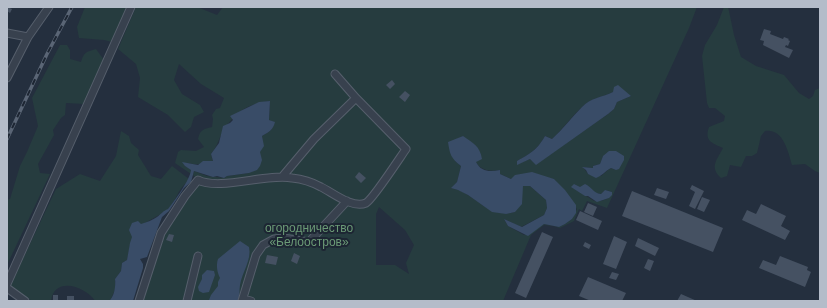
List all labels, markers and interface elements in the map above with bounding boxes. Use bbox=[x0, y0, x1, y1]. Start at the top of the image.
park label: огородничество «Белоостров» bbox=[265, 222, 353, 250]

